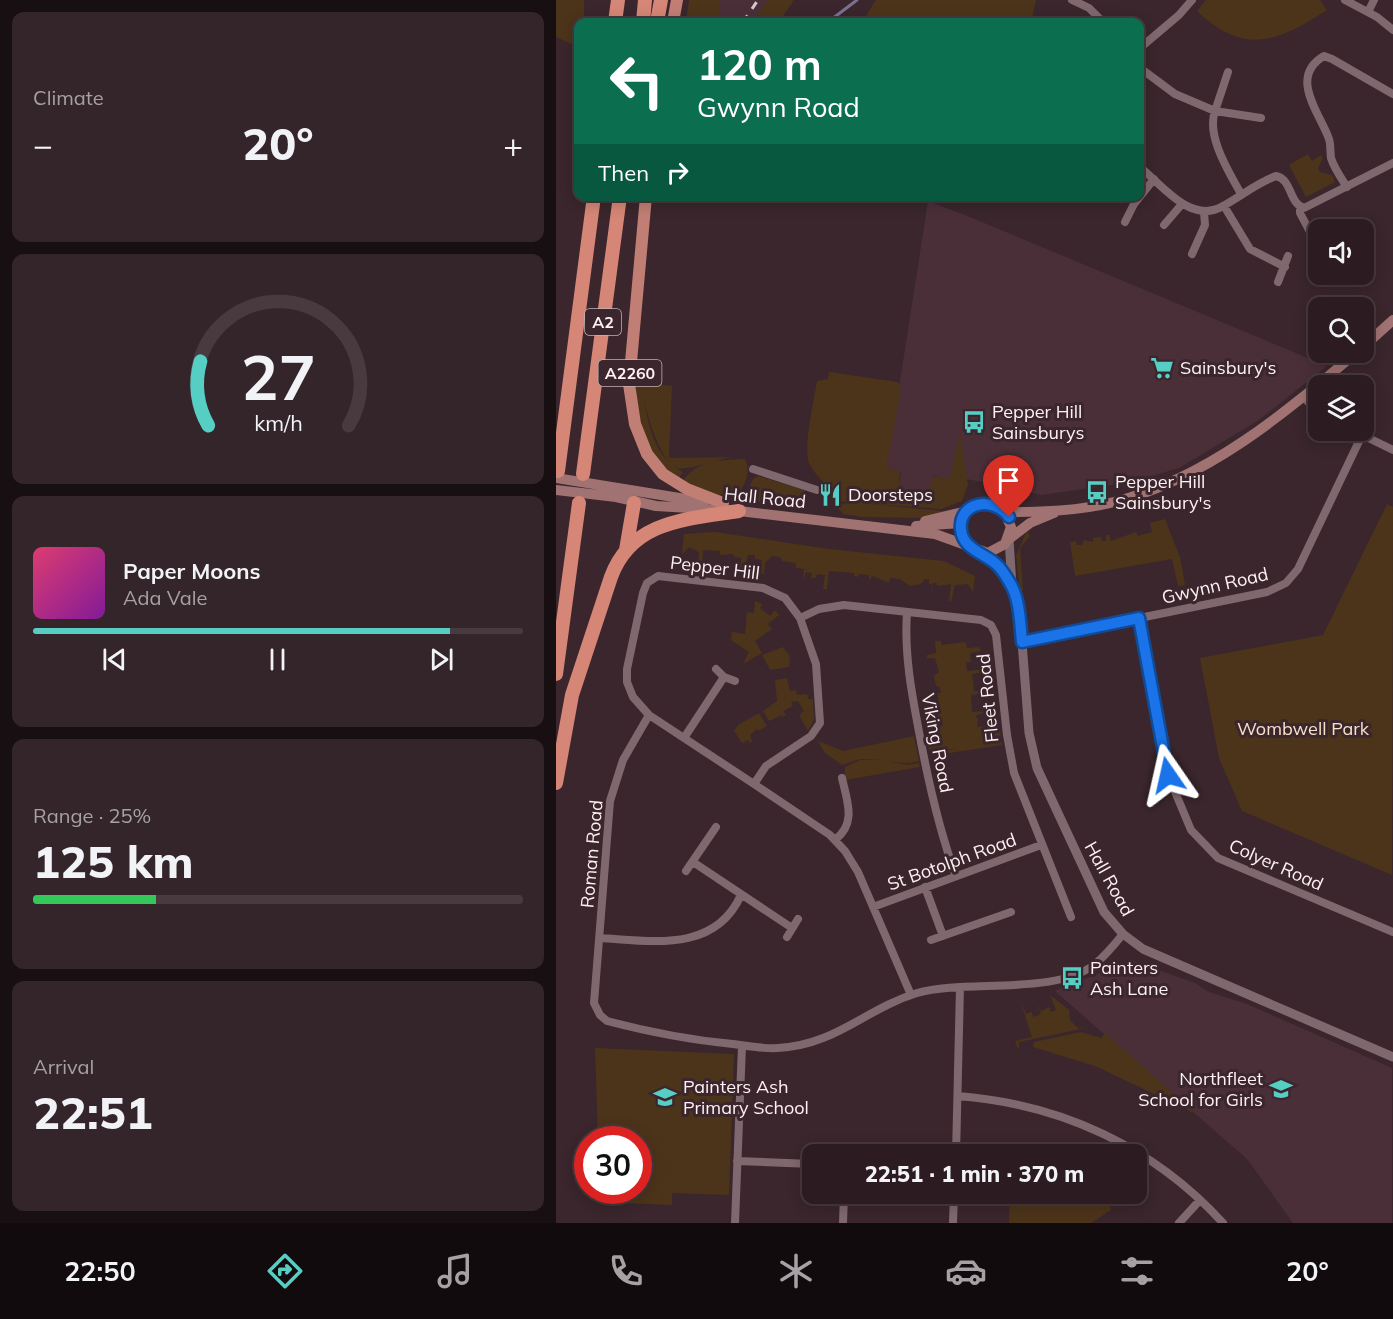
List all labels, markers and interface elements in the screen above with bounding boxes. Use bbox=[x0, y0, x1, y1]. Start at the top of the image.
text: 120 m bbox=[697, 38, 822, 91]
icon: left bbox=[598, 42, 676, 120]
text: Climate bbox=[33, 85, 104, 110]
text: Gwynn Road bbox=[697, 90, 860, 124]
text: 20° bbox=[242, 115, 314, 171]
text: − bbox=[33, 124, 53, 165]
text: + bbox=[503, 124, 523, 165]
icon: right bbox=[661, 156, 694, 189]
text: Then bbox=[598, 159, 649, 187]
map controls bbox=[1308, 219, 1374, 441]
button: sound bbox=[1308, 219, 1374, 285]
button: search bbox=[1308, 297, 1374, 363]
road number: A2 bbox=[585, 309, 621, 335]
text: 27 bbox=[241, 337, 315, 416]
supermarket icon: Sainsbury's bbox=[1149, 355, 1175, 381]
place label: Sainsbury's bbox=[1180, 356, 1277, 379]
road number: A2260 bbox=[598, 360, 662, 386]
button: layers bbox=[1308, 375, 1374, 441]
place label: Pepper Hill Sainsburys bbox=[992, 400, 1084, 444]
bus stop icon: Pepper Hill Sainsburys bbox=[961, 409, 987, 435]
text: km/h bbox=[254, 410, 302, 437]
pin bbox=[983, 455, 1034, 517]
icon: arrive bbox=[992, 464, 1025, 497]
place label: Pepper Hill Sainsbury's bbox=[1115, 470, 1212, 514]
bus stop icon: Pepper Hill Sainsbury's bbox=[1084, 479, 1110, 505]
street label: Hall Road bbox=[723, 482, 807, 513]
restaurant icon: Doorsteps bbox=[817, 482, 843, 508]
place label: Doorsteps bbox=[848, 483, 933, 506]
street label: Pepper Hill bbox=[669, 551, 761, 584]
text: Paper Moons bbox=[123, 557, 261, 585]
street label: Gwynn Road bbox=[1159, 562, 1270, 609]
text: Ada Vale bbox=[123, 585, 207, 610]
icon: previous bbox=[98, 643, 131, 676]
icon: pause bbox=[261, 643, 294, 676]
icon: next bbox=[425, 643, 458, 676]
street label: Fleet Road bbox=[971, 653, 1004, 744]
street label: Viking Road bbox=[917, 691, 958, 794]
park label: Wombwell Park bbox=[1237, 717, 1370, 740]
position arrow bbox=[1136, 743, 1200, 807]
street label: Roman Road bbox=[575, 799, 608, 909]
text: Range · 25% bbox=[33, 803, 151, 828]
street label: St Botolph Road bbox=[884, 828, 1019, 896]
text: 125 km bbox=[33, 833, 194, 889]
street label: Colyer Road bbox=[1225, 834, 1327, 896]
street label: Hall Road bbox=[1080, 837, 1139, 920]
place label: Painters Ash Lane bbox=[1090, 956, 1168, 1000]
bus stop icon: Painters Ash Lane bbox=[1059, 965, 1085, 991]
text: Arrival bbox=[33, 1054, 94, 1079]
place label: Northfleet School for Girls bbox=[1138, 1067, 1263, 1111]
place label: Painters Ash Primary School bbox=[683, 1075, 809, 1119]
school or university icon: Northfleet School for Girls bbox=[1268, 1076, 1294, 1102]
text: 22:51 bbox=[33, 1084, 153, 1140]
school or university icon: Painters Ash Primary School bbox=[652, 1084, 678, 1110]
speed limit sign: 30 bbox=[574, 1126, 652, 1204]
text: 22:51 · 1 min · 370 m bbox=[865, 1160, 1084, 1188]
icon: directions bbox=[264, 1250, 306, 1292]
icon: music bbox=[434, 1250, 476, 1292]
icon: phone bbox=[605, 1250, 647, 1292]
icon: climate bbox=[775, 1250, 817, 1292]
icon: car bbox=[945, 1250, 987, 1292]
icon: filters bbox=[1116, 1250, 1158, 1292]
text: 22:50 bbox=[64, 1254, 136, 1288]
text: 20° bbox=[1286, 1254, 1329, 1288]

